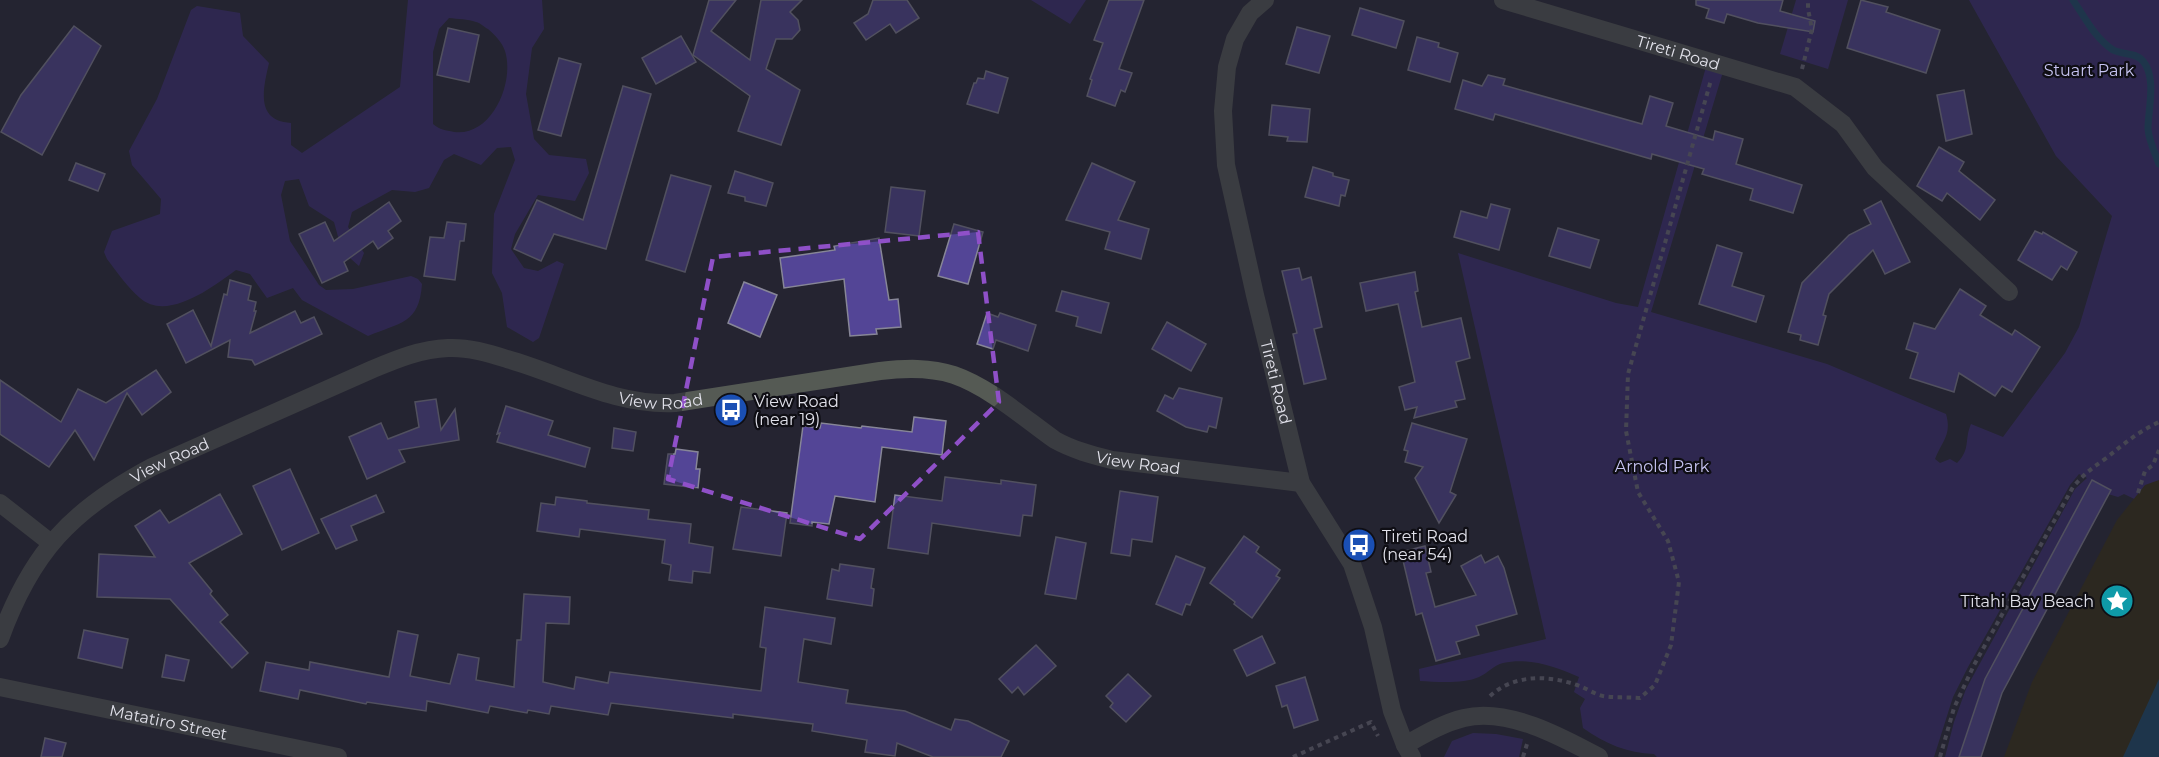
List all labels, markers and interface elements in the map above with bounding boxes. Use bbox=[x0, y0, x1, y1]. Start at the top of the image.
street label: Tireti Road bbox=[1634, 31, 1722, 74]
park label: Stuart Park bbox=[2044, 61, 2135, 80]
street label: Tireti Road bbox=[1256, 338, 1295, 426]
street label: View Road bbox=[617, 388, 704, 413]
bus stop icon: View Road (near 19) bbox=[713, 392, 749, 428]
place label: View Road (near 19) bbox=[754, 392, 839, 429]
street label: View Road bbox=[127, 434, 212, 487]
street label: View Road bbox=[1094, 447, 1181, 478]
park label: Arnold Park bbox=[1615, 457, 1710, 476]
bus stop icon: Tireti Road (near 54) bbox=[1341, 527, 1377, 563]
place label: Tireti Road (near 54) bbox=[1382, 527, 1468, 564]
place icon: Tītahi Bay Beach bbox=[2099, 583, 2135, 619]
place label: Tītahi Bay Beach bbox=[1961, 592, 2094, 611]
street label: Matatiro Street bbox=[108, 701, 230, 744]

